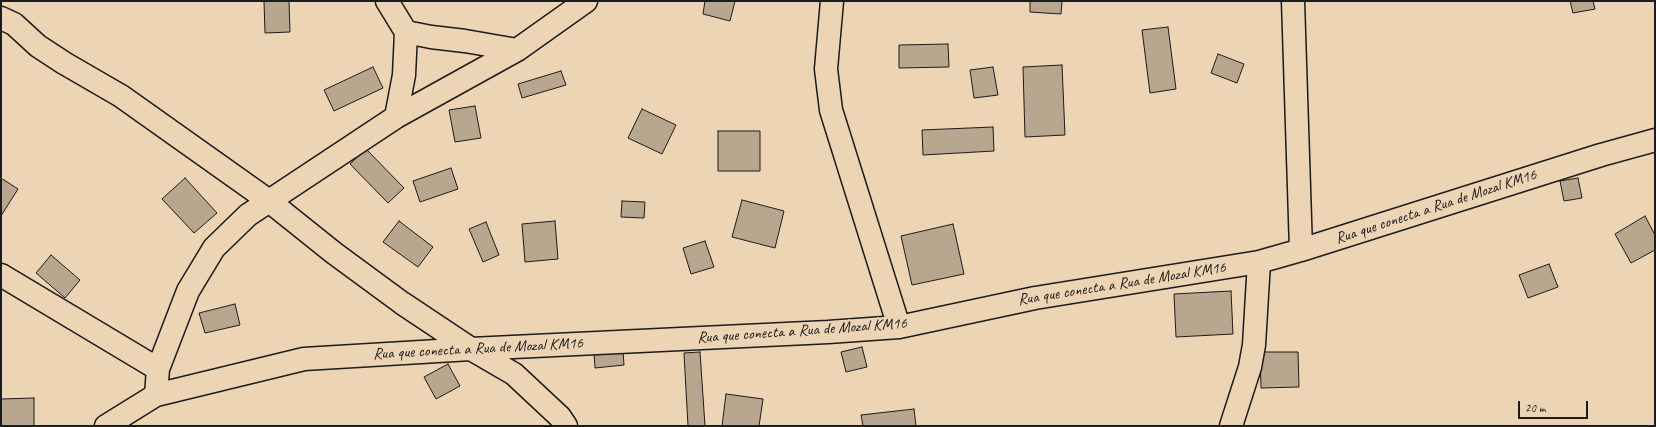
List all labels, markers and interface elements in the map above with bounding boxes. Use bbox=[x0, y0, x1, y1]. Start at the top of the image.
street label: Rua que conecta a Rua de Mozal KM16 bbox=[1333, 165, 1539, 249]
street label: Rua que conecta a Rua de Mozal KM16 bbox=[1017, 258, 1227, 310]
street label: Rua que conecta a Rua de Mozal KM16 bbox=[696, 314, 908, 348]
street label: Rua que conecta a Rua de Mozal KM16 bbox=[373, 334, 583, 364]
scale bar bbox=[1520, 393, 1590, 419]
text: 20 m bbox=[1525, 400, 1545, 416]

